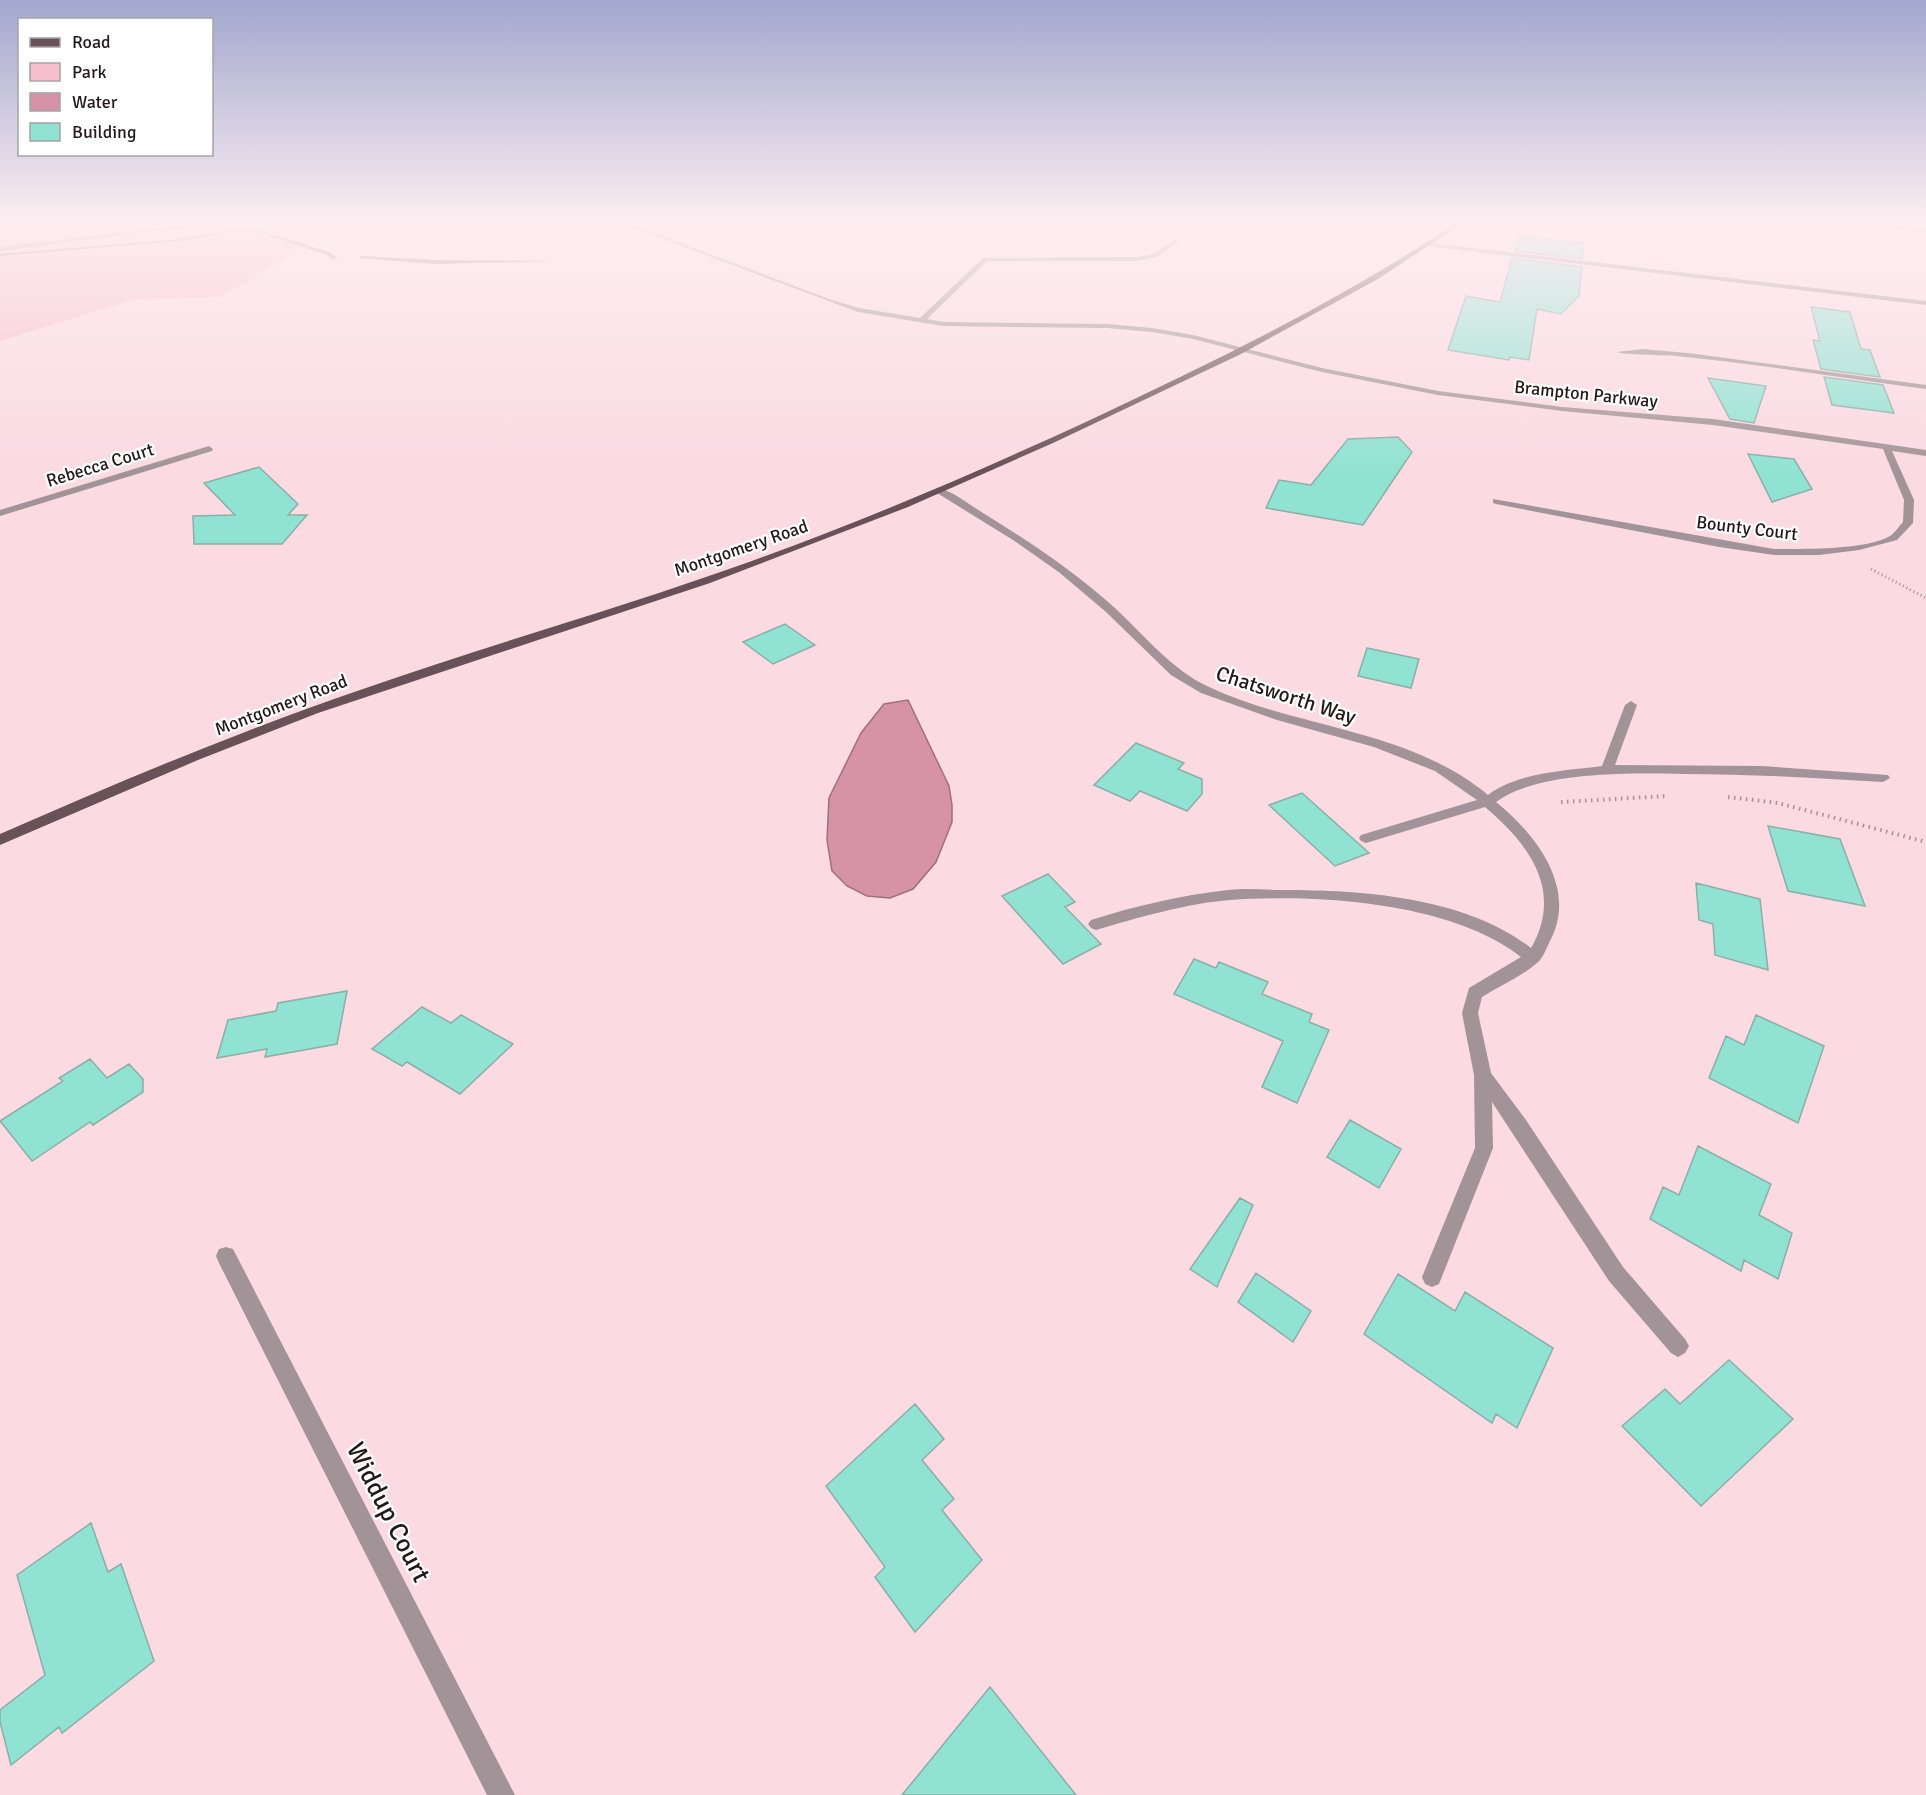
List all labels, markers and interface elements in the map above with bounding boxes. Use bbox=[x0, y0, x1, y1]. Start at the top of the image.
legend bbox=[18, 18, 213, 156]
text: Road bbox=[72, 31, 111, 53]
text: Park bbox=[72, 61, 107, 83]
text: Water bbox=[72, 91, 118, 113]
text: Building bbox=[72, 121, 136, 143]
street label: Brampton Parkway bbox=[1513, 376, 1659, 413]
street label: Rebecca Court bbox=[44, 438, 156, 492]
street label: Bounty Court bbox=[1695, 511, 1799, 545]
street label: Montgomery Road bbox=[671, 515, 811, 581]
street label: Chatsworth Way bbox=[1213, 660, 1359, 730]
street label: Montgomery Road bbox=[212, 670, 350, 740]
street label: Widdup Court bbox=[339, 1437, 437, 1588]

